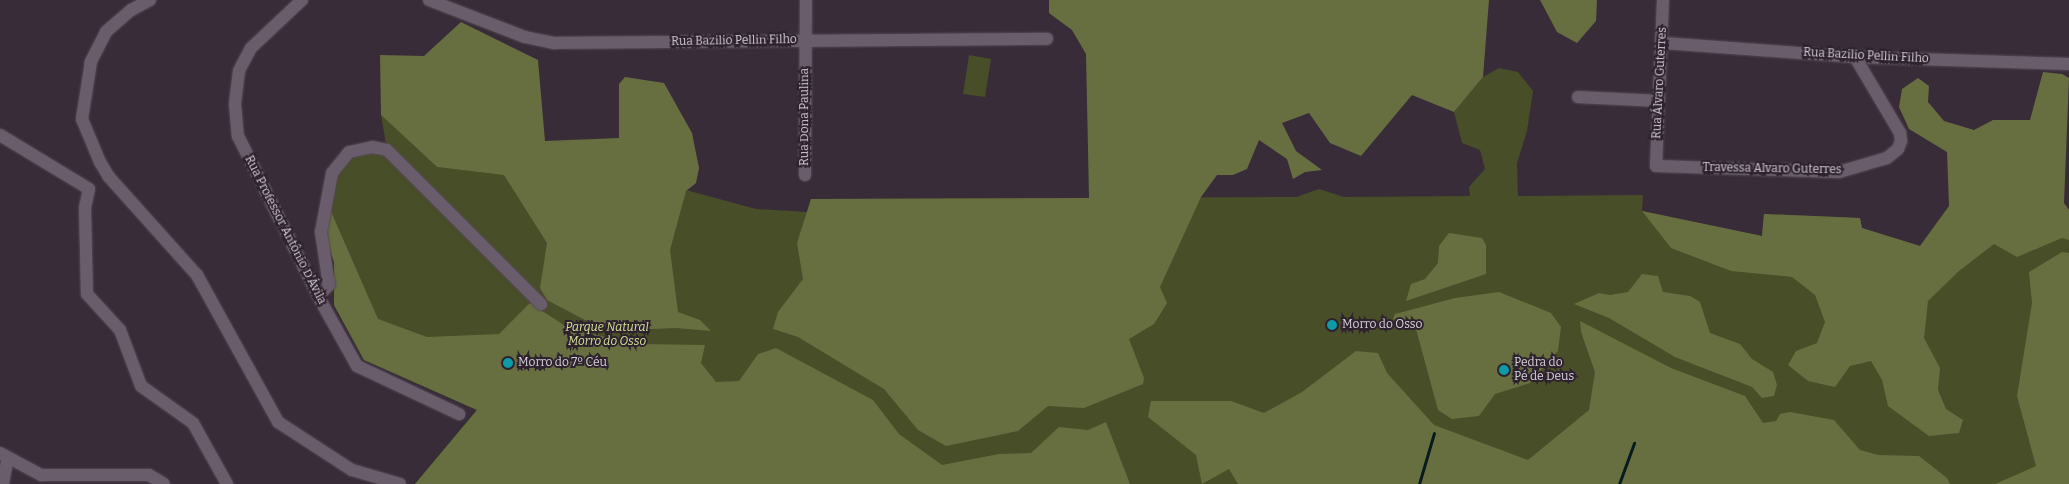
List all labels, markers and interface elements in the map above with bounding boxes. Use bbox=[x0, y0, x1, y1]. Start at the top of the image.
street label: Rua Álvaro Guterres bbox=[1650, 27, 1670, 139]
street label: Rua Bazilio Pellin Filho bbox=[671, 33, 797, 49]
street label: Rua Bazilio Pellin Filho bbox=[1803, 46, 1929, 66]
street label: Rua Dona Paulina bbox=[798, 68, 812, 166]
street label: Rua Professor Antônio D'Ávila bbox=[241, 153, 329, 307]
street label: Travessa Alvaro Guterres bbox=[1702, 161, 1842, 177]
place label: Morro do Osso bbox=[1342, 318, 1423, 332]
marker: Morro do Osso bbox=[1326, 319, 1338, 331]
park label: Parque Natural Morro do Osso bbox=[565, 321, 649, 349]
place label: Morro do 7º Céu bbox=[518, 356, 607, 370]
place label: Pedra do Pé de Deus bbox=[1514, 356, 1574, 384]
marker: Morro do 7º Céu bbox=[502, 357, 514, 369]
marker: Pedra do Pé de Deus bbox=[1498, 364, 1510, 376]

